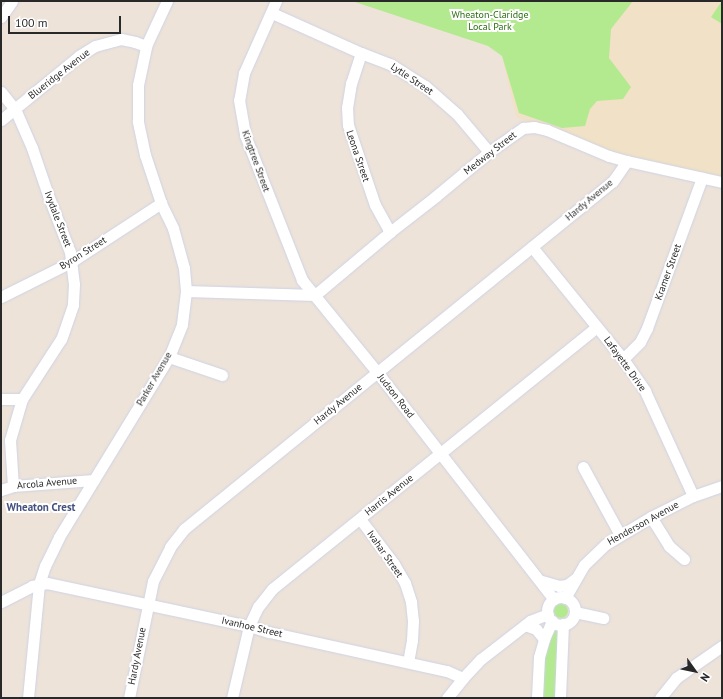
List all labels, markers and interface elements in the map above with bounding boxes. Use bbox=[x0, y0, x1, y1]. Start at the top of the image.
scale bar bbox=[10, 8, 123, 34]
park label: Wheaton-Claridge Local Park bbox=[452, 8, 528, 32]
text: 100 m bbox=[15, 15, 48, 30]
street label: Blueridge Avenue bbox=[26, 46, 92, 102]
street label: Lytle Street bbox=[389, 60, 435, 98]
street label: Kingtree Street bbox=[239, 129, 273, 193]
street label: Leona Street bbox=[344, 129, 372, 183]
street label: Medway Street bbox=[461, 129, 519, 177]
street label: Hardy Avenue bbox=[563, 176, 615, 224]
street label: Ivydale Street bbox=[42, 189, 74, 249]
street label: Byron Street bbox=[57, 234, 109, 272]
street label: Kramer Street bbox=[652, 242, 684, 302]
street label: Lafayette Drive bbox=[601, 334, 649, 394]
street label: Parker Avenue bbox=[134, 350, 174, 408]
street label: Judson Road bbox=[375, 372, 417, 420]
street label: Hardy Avenue bbox=[311, 381, 365, 427]
street label: Harris Avenue bbox=[362, 472, 416, 518]
street label: Arcola Avenue bbox=[16, 474, 78, 492]
street label: Henderson Avenue bbox=[605, 498, 681, 548]
district label: Wheaton Crest bbox=[7, 500, 75, 514]
street label: Ivahar Street bbox=[364, 528, 406, 580]
street label: Ivanhoe Street bbox=[220, 614, 284, 640]
street label: Hardy Avenue bbox=[125, 626, 149, 686]
north arrow bbox=[675, 651, 715, 691]
text: N bbox=[697, 671, 713, 684]

